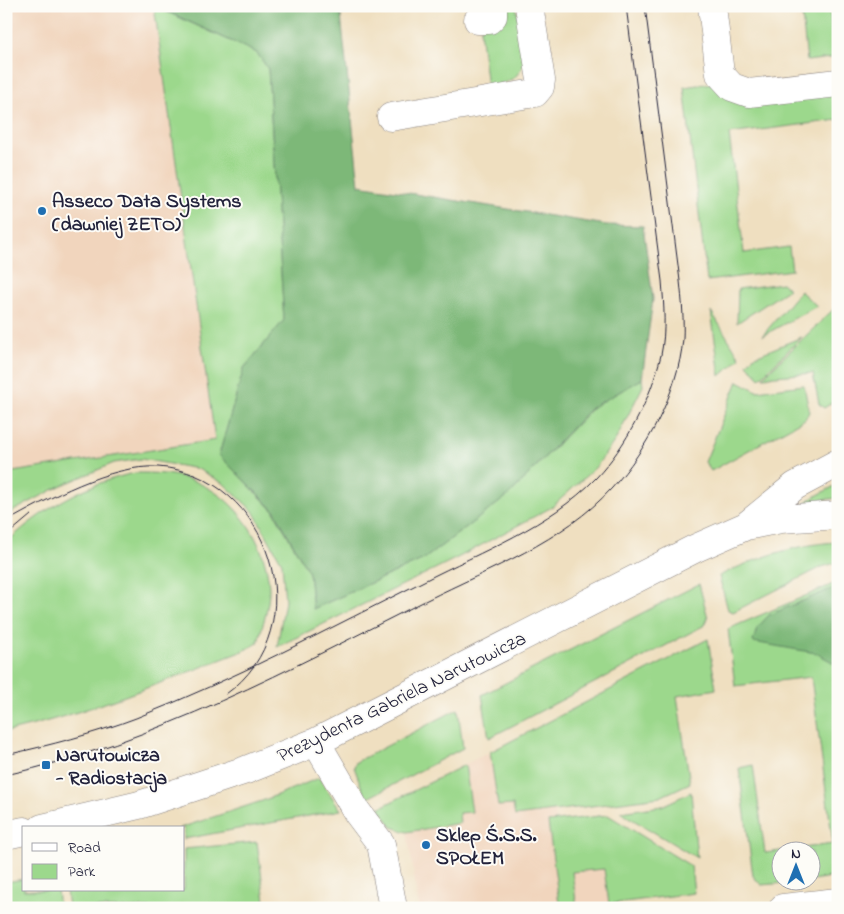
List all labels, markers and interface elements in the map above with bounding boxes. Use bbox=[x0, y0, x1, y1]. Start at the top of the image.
place label: Asseco Data Systems (dawniej ZETO) bbox=[52, 188, 241, 240]
marker: Asseco Data Systems (dawniej ZETO) bbox=[36, 205, 48, 217]
street label: Prezydenta Gabriela Narutowicza bbox=[273, 625, 532, 771]
place label: Narutowicza - Radiostacja bbox=[55, 742, 167, 794]
marker: Narutowicza - Radiostacja bbox=[40, 759, 52, 771]
place label: Sklep Ś.S.S. SPOŁEM bbox=[436, 822, 537, 874]
legend bbox=[22, 826, 185, 892]
text: Road bbox=[68, 837, 101, 859]
marker: Sklep Ś.S.S. SPOŁEM bbox=[420, 839, 432, 851]
north arrow bbox=[772, 842, 822, 892]
text: N bbox=[791, 844, 801, 865]
text: Park bbox=[68, 861, 96, 883]

